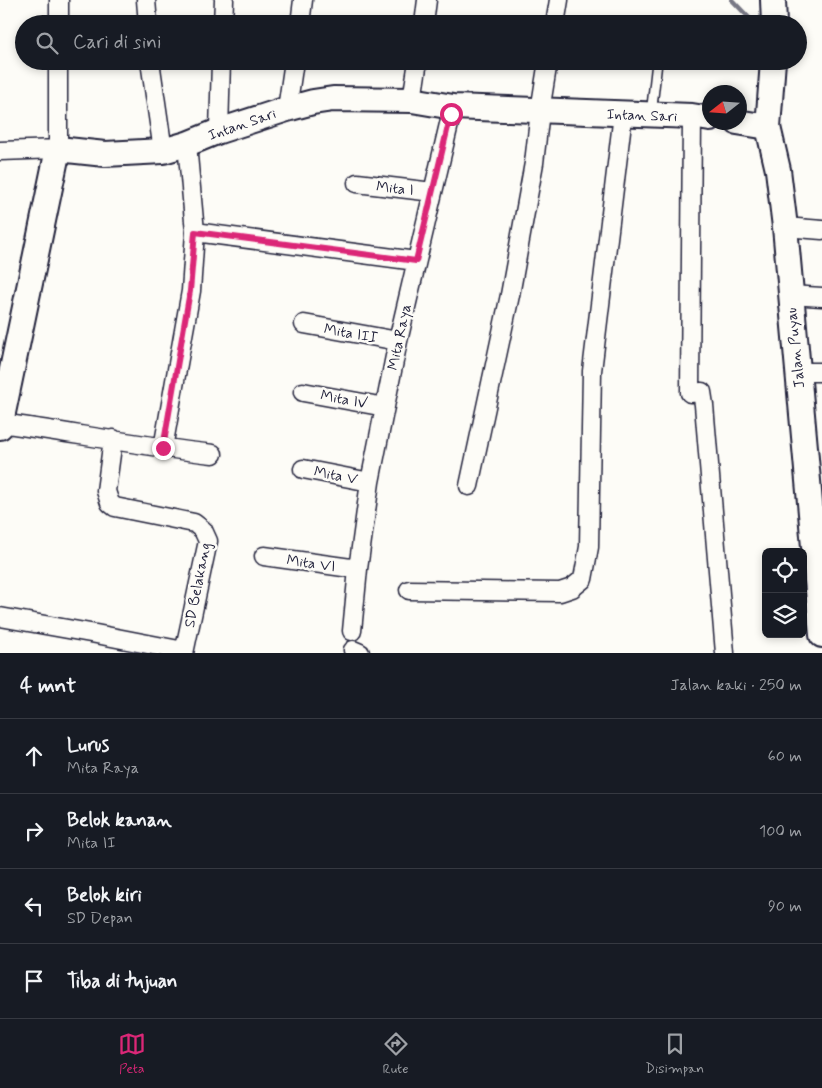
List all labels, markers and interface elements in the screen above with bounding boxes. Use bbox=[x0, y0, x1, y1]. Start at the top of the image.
search box bbox=[15, 15, 807, 70]
icon: search bbox=[33, 29, 61, 57]
text: Cari di sini bbox=[73, 30, 161, 55]
north arrow bbox=[702, 85, 747, 130]
route start bbox=[440, 103, 463, 126]
street label: Intan Sari bbox=[206, 104, 279, 146]
street label: Intan Sari bbox=[606, 105, 678, 127]
street label: Mita I bbox=[375, 177, 415, 201]
street label: Mita Raya bbox=[383, 302, 417, 372]
street label: Jalan Puyau bbox=[782, 307, 810, 389]
street label: Mita III bbox=[322, 319, 380, 349]
street label: Mita IV bbox=[319, 386, 369, 414]
route end bbox=[152, 437, 175, 460]
street label: Mita V bbox=[312, 462, 360, 490]
street label: SD Belakang bbox=[180, 541, 216, 629]
map controls bbox=[762, 548, 807, 638]
button: locate bbox=[762, 548, 807, 593]
street label: Mita VI bbox=[285, 551, 337, 577]
button: layers bbox=[762, 593, 807, 638]
text: 4 mnt bbox=[20, 672, 76, 700]
text: Jalan kaki · 250 m bbox=[670, 675, 802, 696]
text: Lurus bbox=[67, 733, 109, 758]
icon: ahead bbox=[20, 742, 48, 770]
text: 60 m bbox=[768, 746, 802, 767]
text: Mita Raya bbox=[67, 758, 139, 779]
text: Belok kanan bbox=[67, 808, 172, 833]
icon: right bbox=[20, 817, 48, 845]
text: 100 m bbox=[759, 821, 802, 842]
text: Mita II bbox=[67, 833, 116, 854]
text: Belok kiri bbox=[67, 883, 142, 908]
icon: left bbox=[20, 892, 48, 920]
text: 90 m bbox=[768, 896, 802, 917]
text: SD Depan bbox=[67, 908, 133, 929]
icon: arrive bbox=[20, 967, 48, 995]
text: Tiba di tujuan bbox=[67, 969, 178, 994]
tab: Peta bbox=[118, 1030, 146, 1078]
tab: Rute bbox=[382, 1030, 410, 1078]
tab: Disimpan bbox=[645, 1030, 704, 1078]

